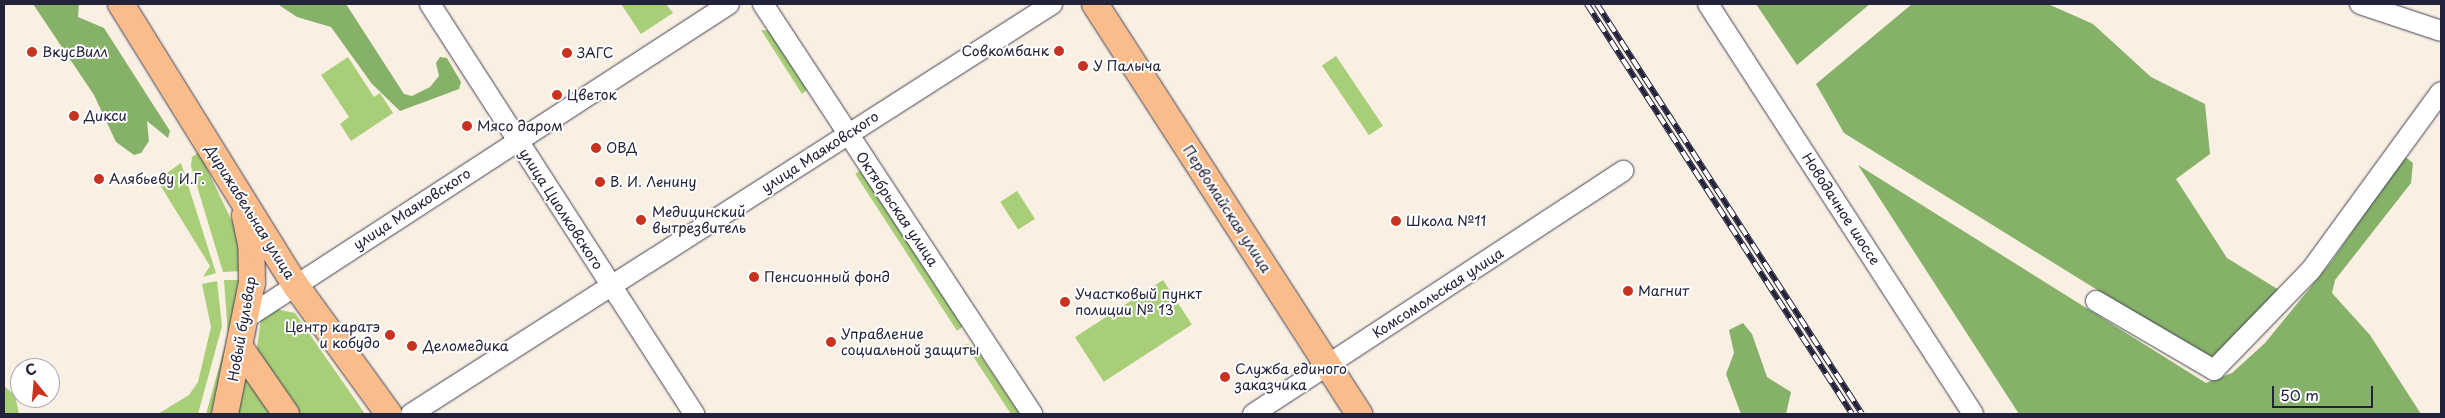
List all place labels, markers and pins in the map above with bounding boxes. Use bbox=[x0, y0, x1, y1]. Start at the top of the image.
place label: Совкомбанк bbox=[962, 43, 1049, 59]
place label: ВкусВилл bbox=[42, 44, 108, 60]
place label: ЗАГС bbox=[577, 45, 614, 61]
marker: Совкомбанк bbox=[1053, 45, 1065, 57]
marker: ВкусВилл bbox=[26, 46, 38, 58]
marker: ЗАГС bbox=[561, 47, 573, 59]
place label: У Палыча bbox=[1093, 58, 1162, 74]
marker: У Палыча bbox=[1077, 60, 1089, 72]
place label: Цветок bbox=[567, 87, 617, 103]
marker: Цветок bbox=[551, 89, 563, 101]
place label: Дикси bbox=[84, 108, 127, 124]
marker: Дикси bbox=[68, 110, 80, 122]
place label: Мясо даром bbox=[477, 118, 563, 134]
marker: Мясо даром bbox=[461, 120, 473, 132]
place label: ОВД bbox=[606, 140, 637, 156]
marker: ОВД bbox=[590, 142, 602, 154]
place label: Алябьеву И.Г. bbox=[109, 171, 204, 187]
marker: Алябьеву И.Г. bbox=[93, 173, 105, 185]
place label: В. И. Ленину bbox=[610, 174, 697, 190]
marker: В. И. Ленину bbox=[594, 176, 606, 188]
place label: Медицинский вытрезвитель bbox=[652, 204, 746, 236]
marker: Медицинский вытрезвитель bbox=[634, 213, 648, 227]
place label: Школа №11 bbox=[1406, 213, 1487, 229]
marker: Школа №11 bbox=[1390, 215, 1402, 227]
place label: Пенсионный фонд bbox=[764, 269, 890, 285]
marker: Пенсионный фонд bbox=[748, 271, 760, 283]
place label: Магнит bbox=[1638, 283, 1689, 299]
marker: Магнит bbox=[1622, 285, 1634, 297]
place label: Участковый пункт полиции № 13 bbox=[1075, 286, 1201, 318]
marker: Участковый пункт полиции № 13 bbox=[1059, 296, 1071, 308]
place label: Центр каратэ и кобудо bbox=[285, 319, 380, 352]
place label: Управление социальной защиты bbox=[841, 326, 980, 358]
marker: Центр каратэ и кобудо bbox=[384, 329, 396, 341]
marker: Управление социальной защиты bbox=[825, 336, 837, 348]
place label: Деломедика bbox=[423, 338, 509, 354]
marker: Деломедика bbox=[405, 339, 419, 353]
place label: Служба единого заказчика bbox=[1235, 361, 1348, 394]
marker: Служба единого заказчика bbox=[1219, 371, 1231, 383]

